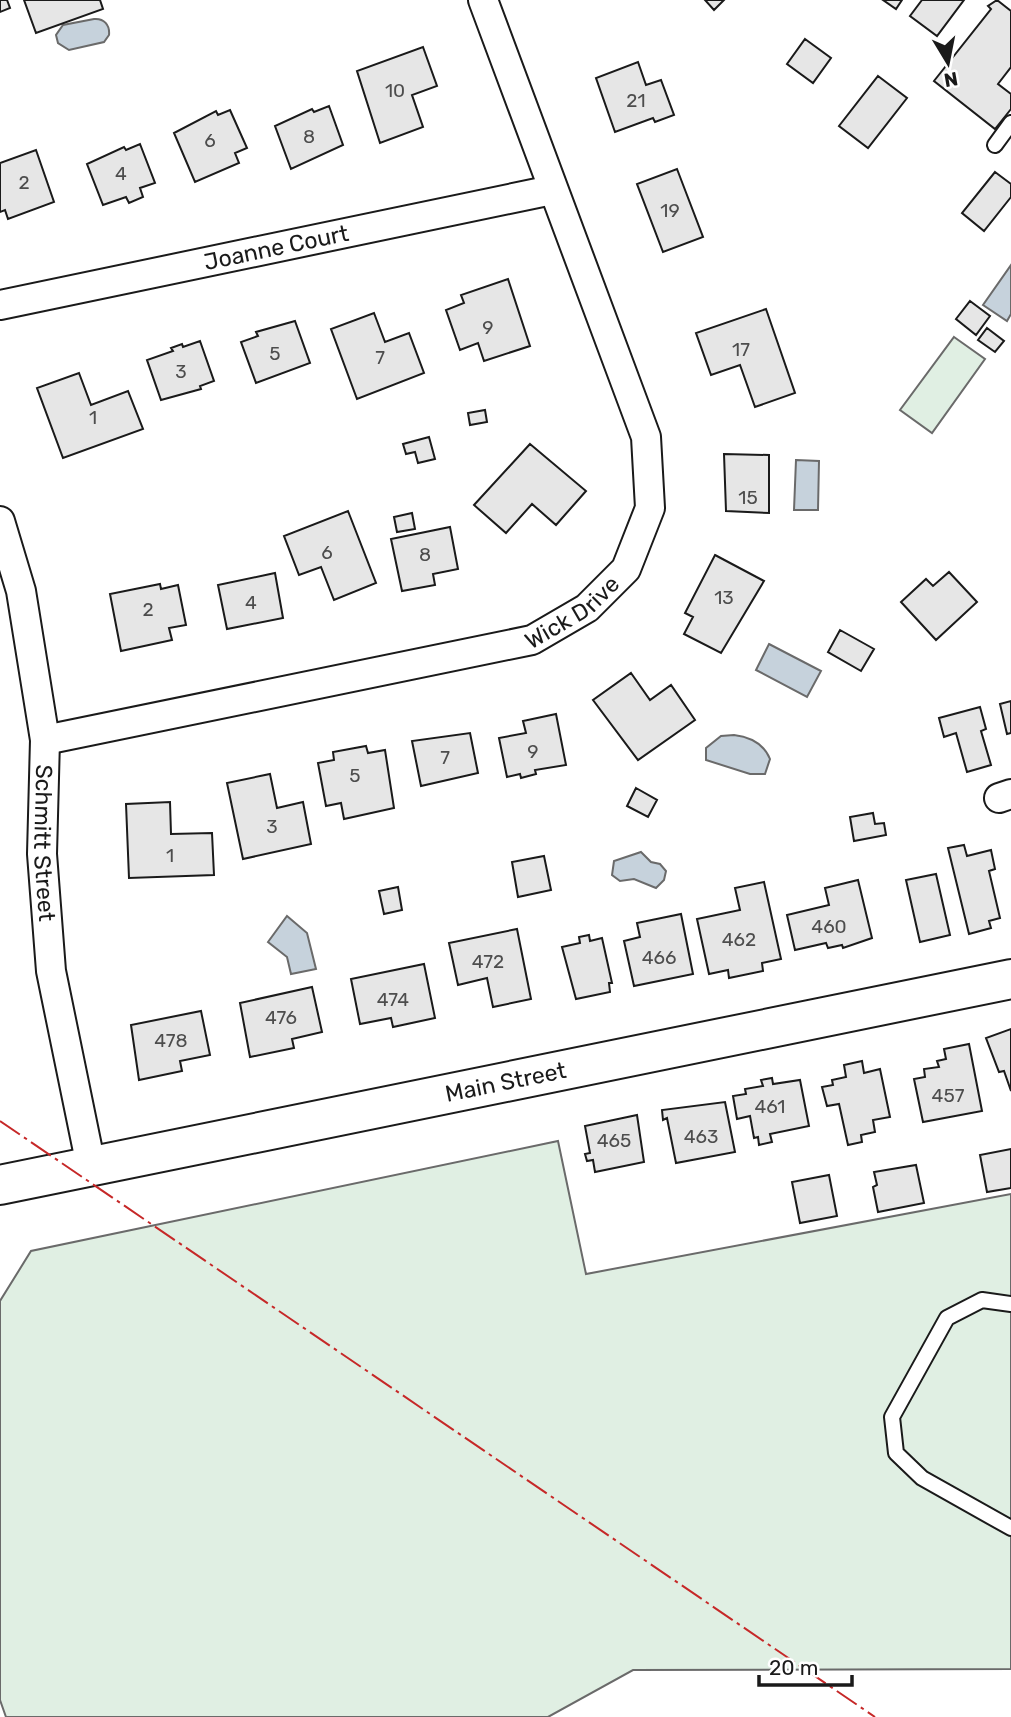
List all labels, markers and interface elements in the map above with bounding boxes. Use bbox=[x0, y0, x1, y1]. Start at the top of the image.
north arrow bbox=[913, 28, 983, 98]
text: N bbox=[942, 67, 960, 92]
house number: 10 bbox=[385, 79, 405, 102]
house number: 21 bbox=[626, 89, 646, 112]
house number: 8 bbox=[303, 125, 315, 148]
house number: 6 bbox=[204, 129, 216, 152]
house number: 4 bbox=[115, 162, 127, 185]
house number: 2 bbox=[18, 171, 30, 194]
house number: 19 bbox=[660, 199, 680, 222]
street label: Joanne Court bbox=[201, 219, 351, 276]
house number: 9 bbox=[482, 316, 494, 339]
house number: 17 bbox=[732, 338, 750, 361]
house number: 5 bbox=[269, 342, 281, 365]
house number: 7 bbox=[375, 346, 385, 369]
house number: 3 bbox=[175, 360, 187, 383]
house number: 1 bbox=[89, 406, 97, 429]
house number: 15 bbox=[738, 486, 758, 509]
house number: 6 bbox=[321, 541, 333, 564]
house number: 8 bbox=[419, 543, 431, 566]
street label: Wick Drive bbox=[520, 570, 625, 655]
house number: 13 bbox=[714, 586, 734, 609]
house number: 4 bbox=[245, 591, 257, 614]
house number: 2 bbox=[142, 598, 154, 621]
house number: 9 bbox=[527, 740, 539, 763]
house number: 7 bbox=[440, 746, 450, 769]
street label: Schmitt Street bbox=[28, 764, 61, 922]
house number: 5 bbox=[349, 764, 361, 787]
house number: 3 bbox=[266, 815, 278, 838]
house number: 1 bbox=[166, 844, 174, 867]
house number: 460 bbox=[811, 915, 847, 938]
house number: 462 bbox=[722, 928, 756, 951]
house number: 466 bbox=[642, 946, 676, 969]
house number: 472 bbox=[472, 950, 504, 973]
house number: 474 bbox=[377, 988, 409, 1011]
house number: 476 bbox=[265, 1006, 297, 1029]
house number: 478 bbox=[154, 1029, 188, 1052]
street label: Main Street bbox=[443, 1056, 569, 1108]
house number: 457 bbox=[932, 1084, 965, 1107]
house number: 461 bbox=[755, 1095, 785, 1118]
house number: 463 bbox=[684, 1125, 718, 1148]
house number: 465 bbox=[597, 1129, 631, 1152]
scale bar bbox=[759, 1644, 852, 1688]
text: 20 m bbox=[769, 1655, 818, 1680]

